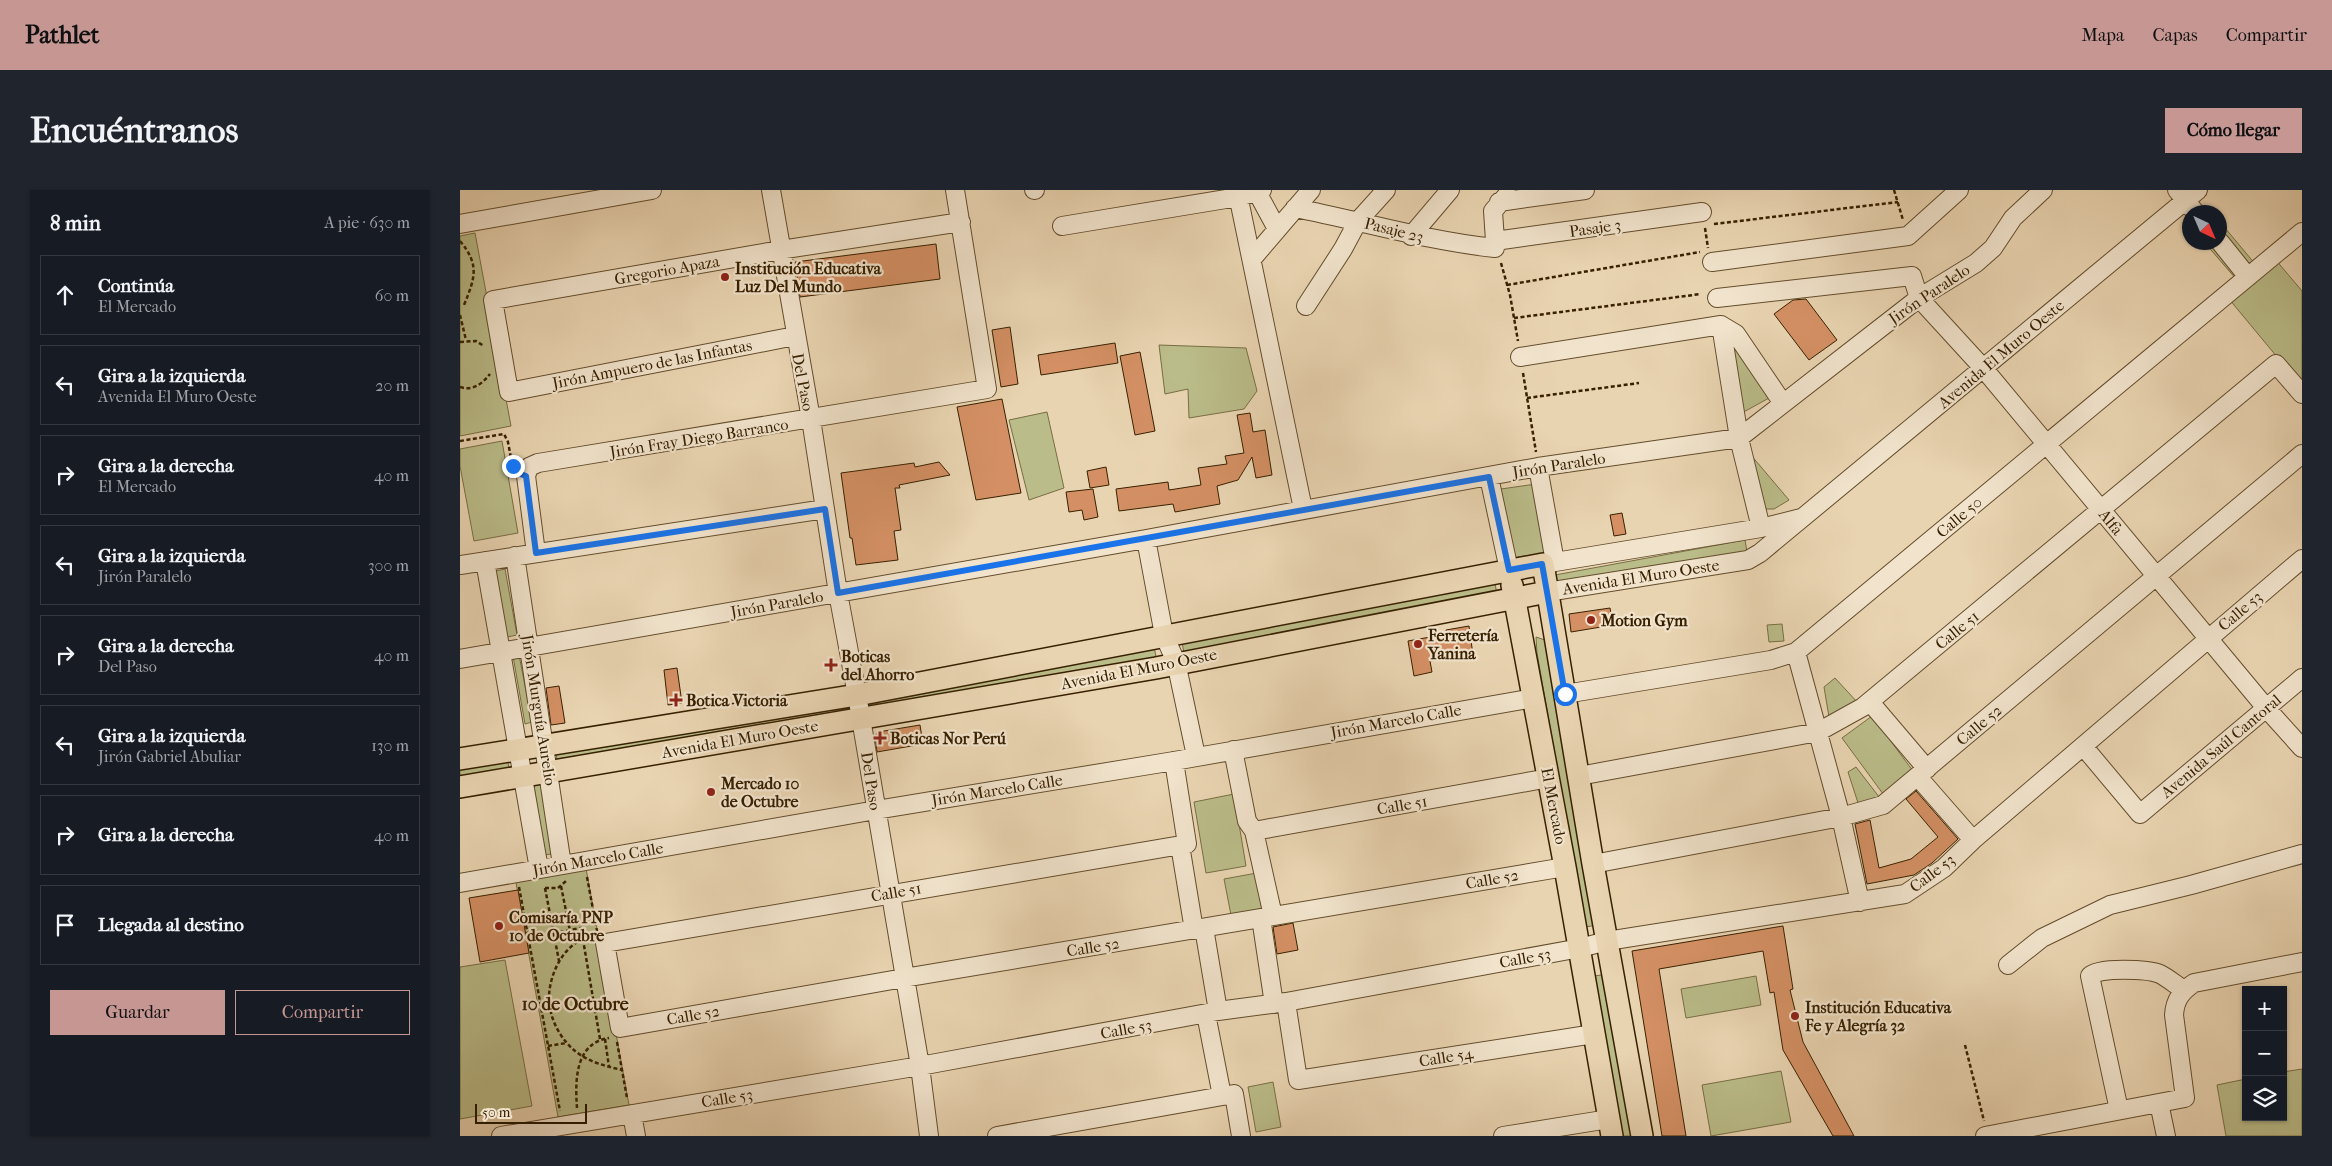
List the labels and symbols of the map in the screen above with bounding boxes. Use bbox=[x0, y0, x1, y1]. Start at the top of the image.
north arrow bbox=[2182, 205, 2227, 250]
street label: Pasaje 23 bbox=[1362, 213, 1426, 247]
street label: Pasaje 3 bbox=[1568, 215, 1622, 241]
street label: Gregorio Apaza bbox=[613, 251, 722, 289]
place label: Institución Educativa Luz Del Mundo bbox=[735, 259, 882, 296]
street label: Jirón Paralelo bbox=[1883, 260, 1973, 329]
marker: Institución Educativa Luz Del Mundo bbox=[719, 271, 731, 283]
street label: Avenida El Muro Oeste bbox=[1933, 296, 2068, 413]
street label: Jirón Ampuero de las Infantas bbox=[549, 335, 754, 393]
street label: Del Paso bbox=[788, 351, 818, 413]
street label: Jirón Fray Diego Barranco bbox=[606, 415, 790, 462]
street label: Jirón Paralelo bbox=[1509, 448, 1607, 482]
route end bbox=[502, 455, 525, 478]
street label: Calle 50 bbox=[1932, 492, 1986, 542]
street label: Alfa bbox=[2094, 505, 2127, 539]
street label: Avenida El Muro Oeste bbox=[1560, 555, 1721, 599]
street label: Jirón Paralelo bbox=[727, 587, 825, 622]
street label: Calle 53 bbox=[2214, 587, 2266, 635]
street label: Calle 51 bbox=[1931, 607, 1983, 653]
place label: Motion Gym bbox=[1600, 611, 1688, 631]
marker: Motion Gym bbox=[1585, 614, 1597, 626]
place label: Ferretería Yanina bbox=[1427, 626, 1499, 663]
street label: Jirón Murguía Aurelio bbox=[517, 631, 560, 787]
marker: Ferretería Yanina bbox=[1412, 638, 1424, 650]
street label: Avenida El Muro Oeste bbox=[1058, 645, 1219, 694]
place label: Boticas del Ahorro bbox=[841, 647, 914, 684]
marker: Boticas del Ahorro bbox=[825, 659, 837, 671]
route start bbox=[1554, 683, 1577, 706]
street label: Avenida Saúl Cantoral bbox=[2156, 690, 2285, 803]
place label: Botica Victoria bbox=[686, 691, 788, 710]
marker: Botica Victoria bbox=[670, 694, 682, 706]
street label: Jirón Marcelo Calle bbox=[1327, 700, 1463, 742]
street label: Calle 52 bbox=[1952, 701, 2006, 749]
street label: Avenida El Muro Oeste bbox=[659, 716, 820, 762]
place label: Boticas Nor Perú bbox=[890, 729, 1007, 748]
marker: Boticas Nor Perú bbox=[874, 732, 886, 744]
street label: Del Paso bbox=[857, 750, 885, 812]
street label: El Mercado bbox=[1537, 766, 1571, 846]
street label: Jirón Marcelo Calle bbox=[928, 770, 1064, 810]
place label: Mercado 10 de Octubre bbox=[720, 774, 799, 811]
marker: Mercado 10 de Octubre bbox=[705, 786, 717, 798]
street label: Calle 51 bbox=[1375, 791, 1429, 819]
street label: Jirón Marcelo Calle bbox=[529, 838, 665, 880]
street label: Calle 53 bbox=[1906, 850, 1958, 896]
street label: Calle 52 bbox=[1464, 865, 1520, 893]
street label: Calle 51 bbox=[869, 878, 923, 906]
place label: Comisaría PNP 10 de Octubre bbox=[509, 908, 613, 945]
marker: Comisaría PNP 10 de Octubre bbox=[493, 920, 505, 932]
street label: Calle 52 bbox=[1065, 933, 1121, 961]
street label: Calle 53 bbox=[1498, 944, 1552, 972]
district label: 10 de Octubre bbox=[521, 994, 629, 1015]
place label: Institución Educativa Fe y Alegría 32 bbox=[1804, 998, 1952, 1036]
street label: Calle 52 bbox=[665, 1001, 721, 1029]
marker: Institución Educativa Fe y Alegría 32 bbox=[1789, 1010, 1801, 1022]
street label: Calle 53 bbox=[1099, 1015, 1153, 1043]
street label: Calle 54 bbox=[1418, 1043, 1475, 1071]
street label: Calle 53 bbox=[700, 1085, 754, 1111]
scale bar bbox=[475, 1101, 588, 1124]

